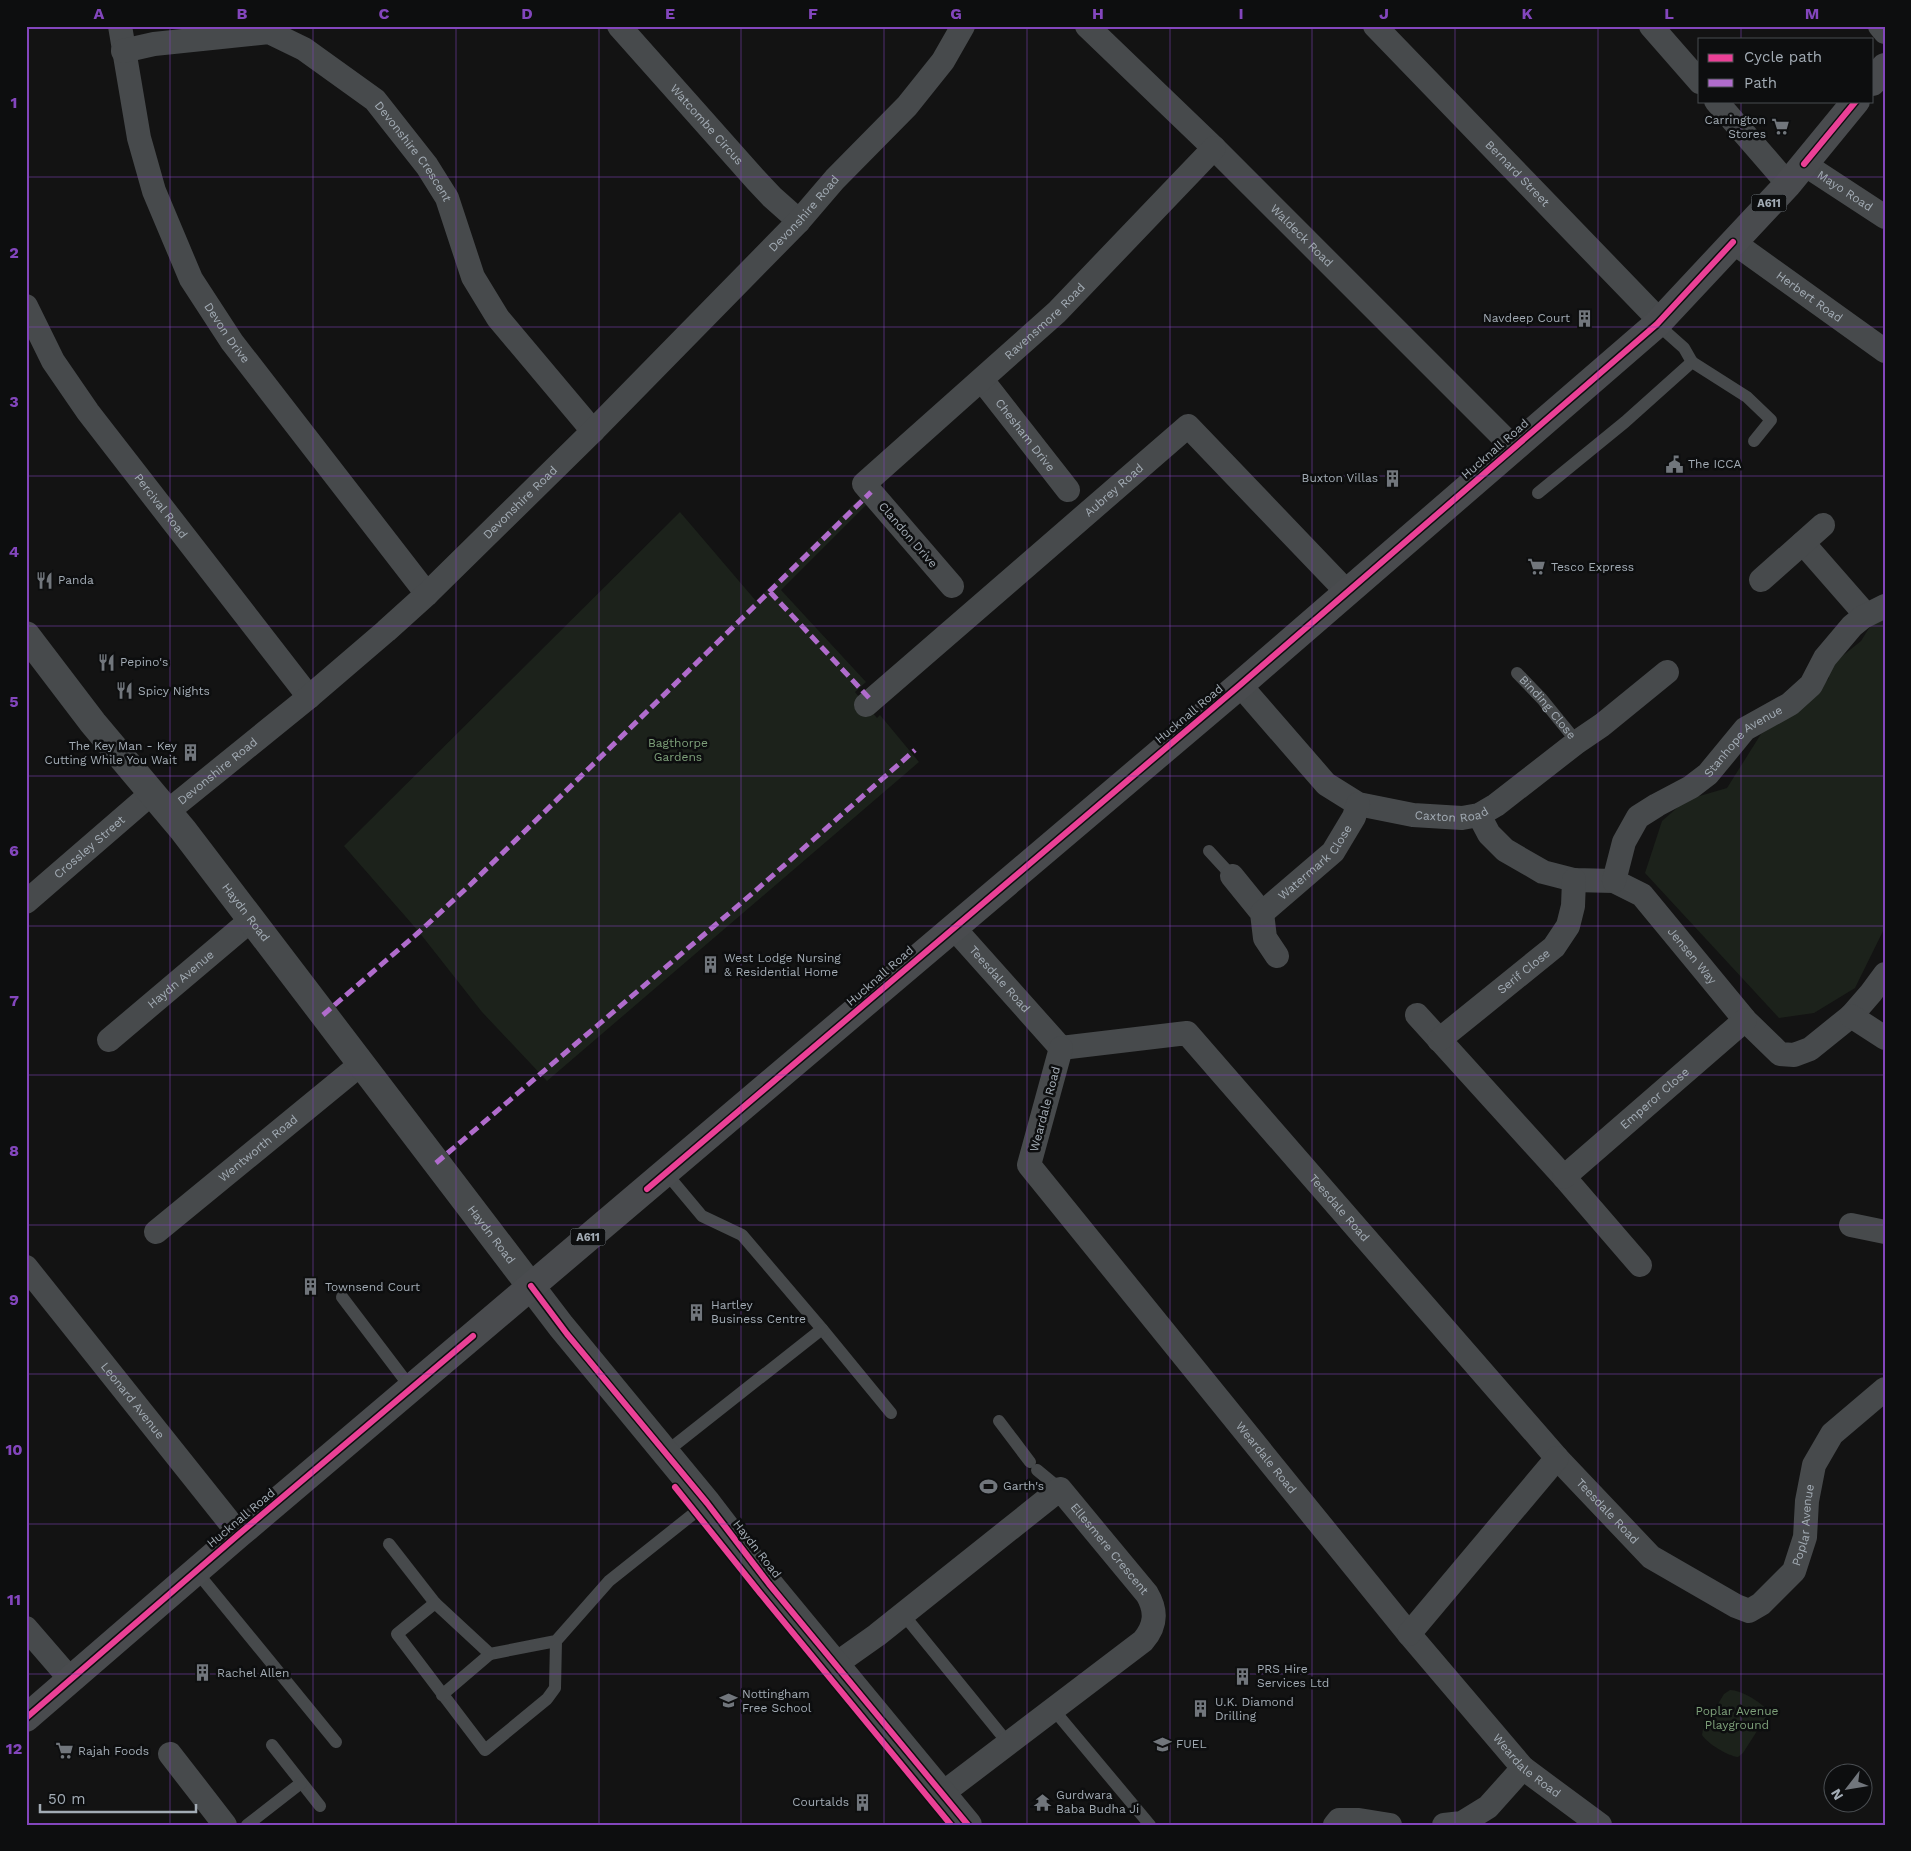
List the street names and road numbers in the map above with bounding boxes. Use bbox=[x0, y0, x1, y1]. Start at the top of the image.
street label: Watcombe Circus bbox=[667, 81, 746, 168]
street label: Devonshire Crescent bbox=[372, 99, 455, 203]
street label: Bernard Street bbox=[1482, 137, 1552, 209]
street label: Mayo Road bbox=[1815, 168, 1875, 214]
street label: Devonshire Road bbox=[766, 172, 842, 255]
road number: A611 bbox=[1752, 194, 1786, 212]
street label: Waldeck Road bbox=[1267, 201, 1336, 270]
street label: Herbert Road bbox=[1774, 268, 1845, 325]
street label: Ravensmore Road bbox=[1002, 280, 1088, 362]
street label: Devon Drive bbox=[201, 300, 253, 366]
street label: Chesham Drive bbox=[992, 396, 1058, 474]
street label: Hucknall Road bbox=[1459, 416, 1531, 482]
street label: Aubrey Road bbox=[1082, 461, 1146, 520]
street label: Devonshire Road bbox=[480, 463, 560, 542]
street label: Percival Road bbox=[131, 471, 190, 541]
street label: Clandon Drive bbox=[876, 499, 940, 571]
street label: Binding Close bbox=[1516, 673, 1579, 742]
street label: Hucknall Road bbox=[1152, 682, 1226, 746]
street label: Stanhope Avenue bbox=[1701, 703, 1785, 780]
street label: Devonshire Road bbox=[175, 735, 260, 807]
street label: Caxton Road bbox=[1414, 804, 1491, 825]
street label: Crossley Street bbox=[51, 813, 128, 882]
street label: Watermark Close bbox=[1275, 822, 1355, 903]
street label: Haydn Road bbox=[219, 880, 272, 944]
street label: Jensen Way bbox=[1665, 925, 1720, 988]
street label: Hucknall Road bbox=[844, 943, 916, 1009]
street label: Teesdale Road bbox=[966, 943, 1033, 1015]
street label: Serif Close bbox=[1495, 946, 1553, 997]
street label: Haydn Avenue bbox=[145, 947, 217, 1011]
street label: Weardale Road bbox=[1027, 1065, 1063, 1153]
street label: Emperor Close bbox=[1617, 1065, 1692, 1132]
street label: Wentworth Road bbox=[216, 1112, 300, 1185]
street label: Teesdale Road bbox=[1306, 1171, 1372, 1244]
street label: Haydn Road bbox=[465, 1203, 518, 1266]
road number: A611 bbox=[570, 1228, 606, 1246]
street label: Leonard Avenue bbox=[98, 1360, 167, 1442]
street label: Weardale Road bbox=[1233, 1419, 1299, 1496]
street label: Teesdale Road bbox=[1573, 1476, 1642, 1547]
street label: Poplar Avenue bbox=[1789, 1483, 1817, 1568]
street label: Hucknall Road bbox=[204, 1486, 278, 1550]
street label: Ellesmere Crescent bbox=[1068, 1500, 1152, 1597]
street label: Haydn Road bbox=[730, 1517, 784, 1581]
street label: Weardale Road bbox=[1490, 1731, 1563, 1800]

